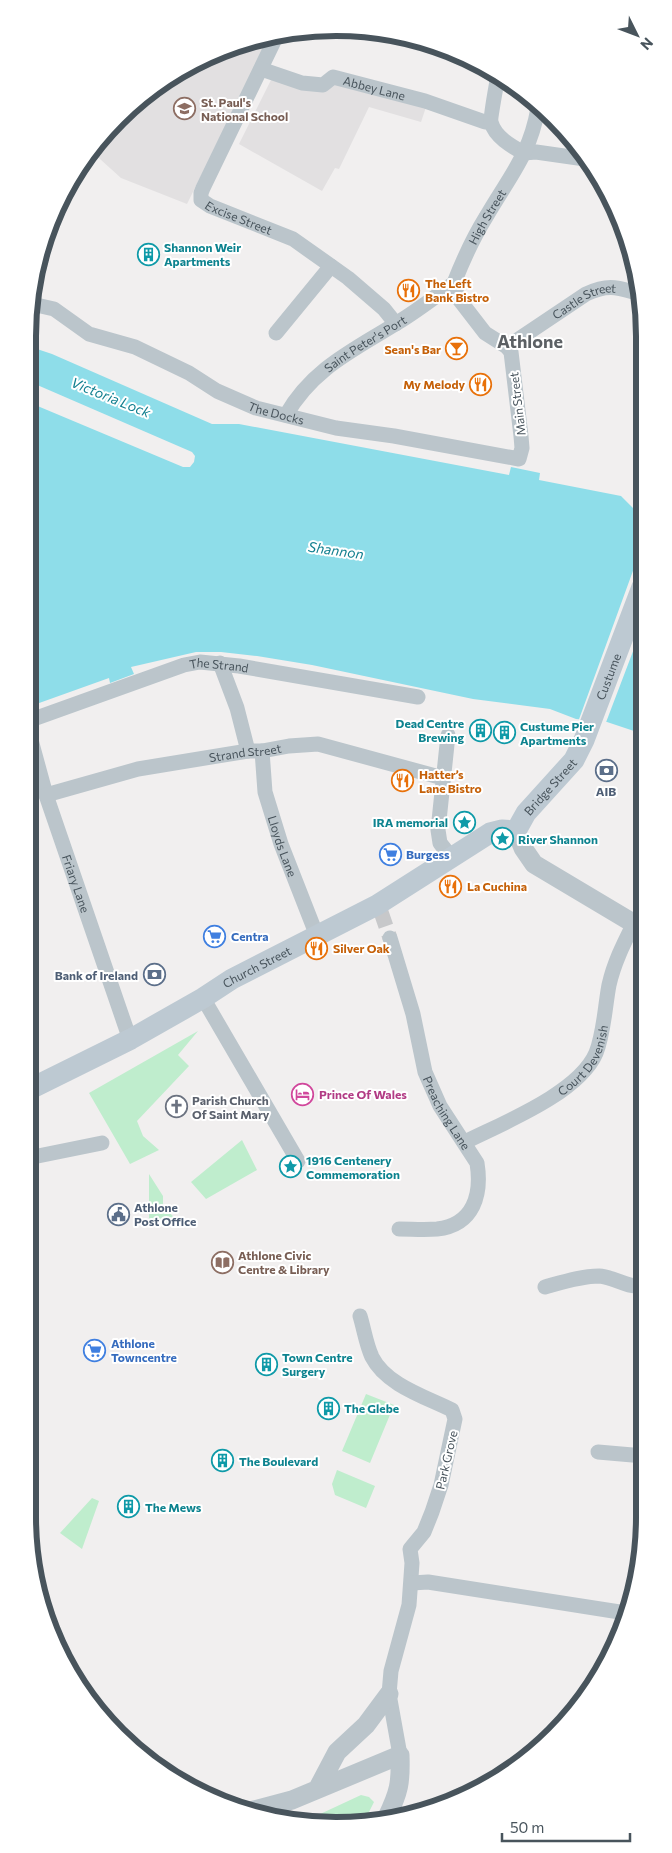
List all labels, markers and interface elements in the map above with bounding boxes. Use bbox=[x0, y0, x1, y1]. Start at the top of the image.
north arrow bbox=[612, 10, 662, 60]
text: N bbox=[637, 34, 657, 54]
street label: Abbey Lane bbox=[342, 73, 407, 103]
place label: St. Paul's National School bbox=[201, 95, 288, 123]
school or university icon: St. Paul's National School bbox=[173, 97, 197, 121]
street label: High Street bbox=[465, 186, 508, 247]
street label: Excise Street bbox=[203, 198, 274, 237]
place label: Shannon Weir Apartments bbox=[164, 240, 241, 268]
building icon: Shannon Weir Apartments bbox=[136, 242, 160, 266]
place label: The Left Bank Bistro bbox=[425, 276, 489, 304]
restaurant icon: The Left Bank Bistro bbox=[397, 278, 421, 302]
street label: Castle Street bbox=[549, 280, 617, 322]
street label: Saint Peter's Port bbox=[321, 312, 409, 375]
district label: Athlone bbox=[497, 330, 563, 352]
bar icon: Sean's Bar bbox=[445, 337, 469, 361]
place label: Sean's Bar bbox=[384, 342, 441, 356]
street label: Main Street bbox=[506, 371, 528, 437]
restaurant icon: My Melody bbox=[469, 372, 493, 396]
water label: Victoria Lock bbox=[69, 373, 154, 421]
place label: My Melody bbox=[403, 377, 465, 391]
street label: The Docks bbox=[246, 398, 306, 427]
water label: Shannon bbox=[307, 538, 365, 562]
street label: Custume bbox=[593, 651, 623, 702]
street label: The Strand bbox=[188, 655, 250, 675]
place label: Dead Centre Brewing bbox=[396, 716, 464, 744]
building icon: Dead Centre Brewing bbox=[468, 718, 492, 742]
place label: Custume Pier Apartments bbox=[520, 719, 594, 747]
building icon: Custume Pier Apartments bbox=[492, 721, 516, 745]
street label: Strand Street bbox=[208, 741, 282, 764]
street label: Bridge Street bbox=[521, 755, 579, 818]
bank icon: AIB bbox=[594, 758, 618, 782]
place label: Hatter’s Lane Bistro bbox=[419, 767, 482, 795]
restaurant icon: Hatter’s Lane Bistro bbox=[391, 769, 415, 793]
place label: AIB bbox=[596, 784, 616, 798]
place icon: IRA memorial bbox=[452, 810, 476, 834]
street label: Lloyds Lane bbox=[266, 814, 300, 879]
place label: IRA memorial bbox=[373, 815, 448, 829]
place icon: River Shannon bbox=[490, 827, 514, 851]
place label: River Shannon bbox=[518, 832, 598, 846]
supermarket icon: Burgess bbox=[378, 842, 402, 866]
place label: Burgess bbox=[406, 847, 450, 861]
street label: Friary Lane bbox=[60, 853, 93, 914]
restaurant icon: La Cuchina bbox=[439, 874, 463, 898]
place label: La Cuchina bbox=[467, 879, 527, 893]
supermarket icon: Centra bbox=[203, 924, 227, 948]
place label: Centra bbox=[231, 929, 269, 943]
restaurant icon: Silver Oak bbox=[305, 936, 329, 960]
place label: Silver Oak bbox=[333, 941, 390, 955]
street label: Church Street bbox=[220, 943, 293, 990]
bank icon: Bank of Ireland bbox=[142, 963, 166, 987]
place label: Bank of Ireland bbox=[55, 968, 138, 982]
street label: Court Devenish bbox=[555, 1024, 610, 1098]
street label: Preaching Lane bbox=[421, 1074, 473, 1152]
hotel icon: Prince Of Wales bbox=[291, 1082, 315, 1106]
place label: Prince Of Wales bbox=[319, 1087, 407, 1101]
place label: Parish Church Of Saint Mary bbox=[192, 1093, 270, 1121]
church icon: Parish Church Of Saint Mary bbox=[164, 1095, 188, 1119]
place label: 1916 Centenery Commemoration bbox=[306, 1153, 400, 1181]
place icon: 1916 Centenery Commemoration bbox=[278, 1155, 302, 1179]
place label: Athlone Post Office bbox=[134, 1200, 196, 1228]
public building icon: Athlone Post Office bbox=[106, 1202, 130, 1226]
place label: Athlone Civic Centre & Library bbox=[238, 1248, 330, 1276]
library icon: Athlone Civic Centre & Library bbox=[210, 1250, 234, 1274]
place label: Athlone Towncentre bbox=[111, 1336, 177, 1364]
supermarket icon: Athlone Towncentre bbox=[83, 1338, 107, 1362]
place label: Town Centre Surgery bbox=[282, 1350, 353, 1378]
building icon: Town Centre Surgery bbox=[254, 1352, 278, 1376]
building icon: The Glebe bbox=[316, 1396, 340, 1420]
place label: The Glebe bbox=[344, 1401, 399, 1415]
street label: Park Grove bbox=[432, 1429, 460, 1491]
building icon: The Boulevard bbox=[211, 1449, 235, 1473]
place label: The Boulevard bbox=[239, 1454, 318, 1468]
building icon: The Mews bbox=[117, 1495, 141, 1519]
place label: The Mews bbox=[145, 1500, 202, 1514]
scale bar bbox=[502, 1810, 630, 1842]
text: 50 m bbox=[510, 1818, 544, 1836]

